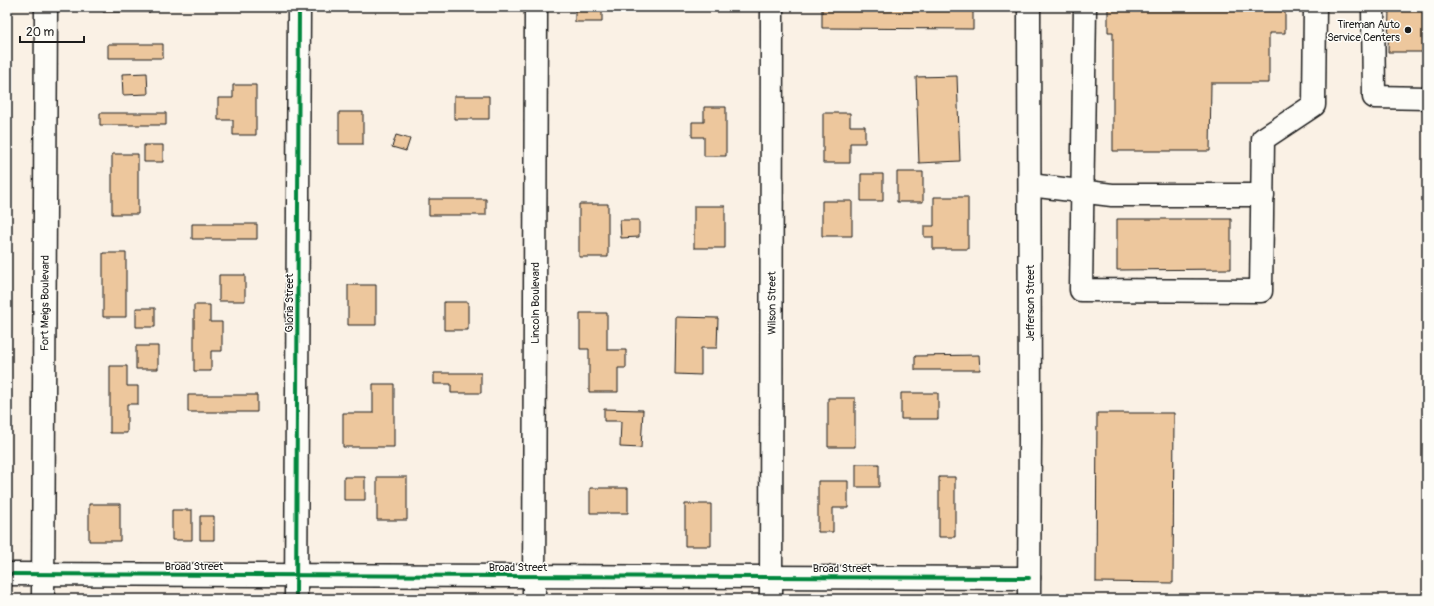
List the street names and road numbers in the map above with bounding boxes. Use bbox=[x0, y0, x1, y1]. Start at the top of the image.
street label: Fort Meigs Boulevard bbox=[38, 255, 52, 351]
street label: Lincoln Boulevard bbox=[529, 262, 542, 344]
street label: Jefferson Street bbox=[1024, 264, 1037, 341]
street label: Wilson Street bbox=[765, 271, 779, 335]
street label: Gloria Street bbox=[283, 273, 296, 332]
street label: Broad Street bbox=[165, 560, 224, 573]
street label: Broad Street bbox=[489, 561, 548, 574]
street label: Broad Street bbox=[813, 562, 872, 575]

